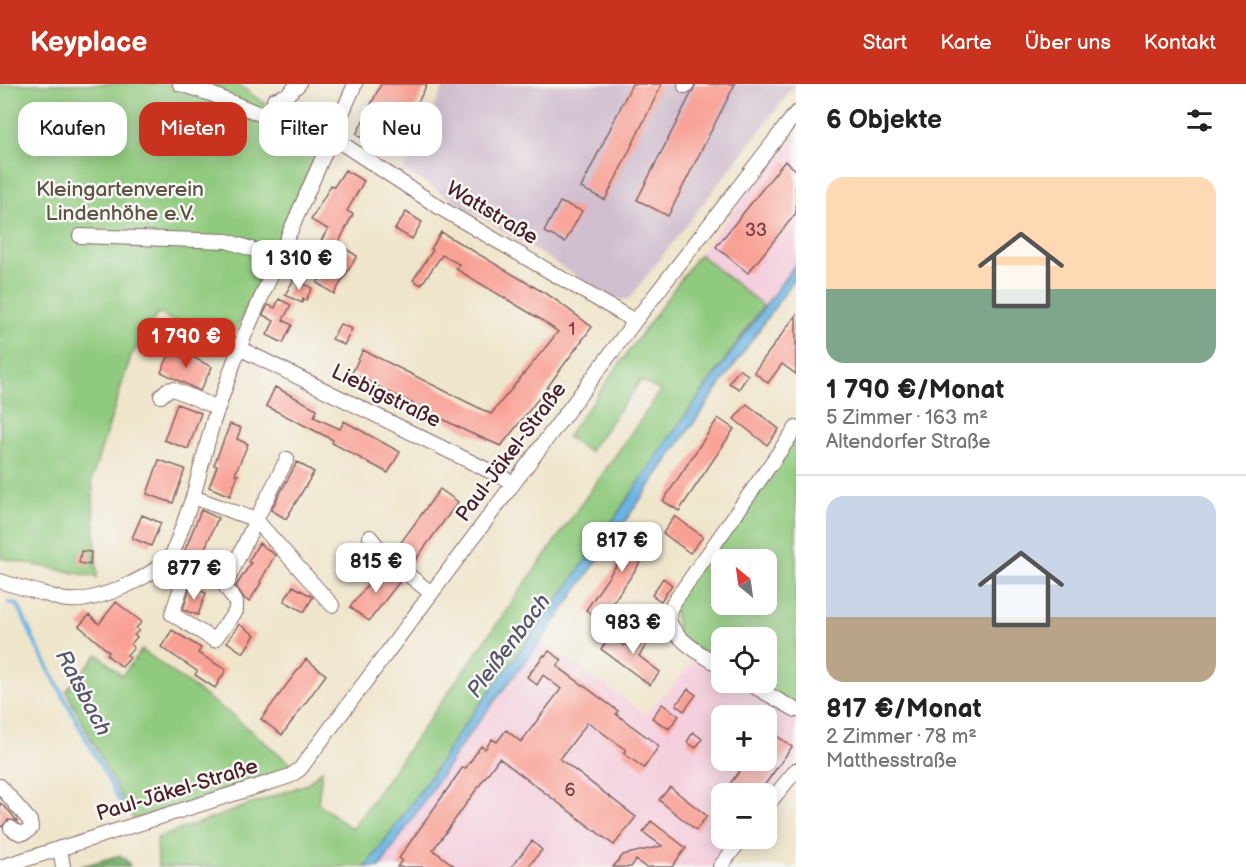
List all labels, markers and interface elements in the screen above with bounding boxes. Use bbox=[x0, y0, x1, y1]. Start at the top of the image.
text: Keyplace bbox=[30, 26, 147, 59]
text: Start bbox=[863, 30, 907, 55]
text: Karte bbox=[940, 30, 992, 55]
text: Über uns bbox=[1025, 30, 1111, 55]
text: Kontakt bbox=[1144, 30, 1216, 55]
chip: Kaufen bbox=[18, 102, 127, 156]
chip: Mieten bbox=[139, 102, 247, 156]
chip: Filter bbox=[259, 102, 348, 156]
chip: Neu bbox=[360, 102, 442, 156]
icon: filters bbox=[1183, 104, 1216, 137]
text: 6 Objekte bbox=[826, 105, 942, 136]
street label: Wattstraße bbox=[442, 176, 542, 250]
park label: Kleingartenverein Lindenhöhe e.V. bbox=[36, 177, 204, 226]
icon: home bbox=[967, 216, 1075, 324]
house number: 33 bbox=[745, 220, 767, 241]
pin: 1 310 € bbox=[244, 240, 354, 291]
text: 1 310 € bbox=[266, 247, 332, 271]
pin: 1 790 € bbox=[131, 318, 241, 369]
house number: 1 bbox=[569, 319, 575, 340]
text: 1 790 € bbox=[151, 325, 221, 349]
street label: Liebigstraße bbox=[327, 359, 445, 433]
text: 1 790 €/Monat bbox=[826, 375, 1004, 406]
street label: Paul-Jäkel-Straße bbox=[451, 377, 571, 527]
text: 5 Zimmer · 163 m² bbox=[826, 406, 988, 430]
text: Altendorfer Straße bbox=[826, 430, 990, 454]
pin: 817 € bbox=[580, 522, 664, 573]
text: 817 € bbox=[596, 529, 648, 553]
icon: home bbox=[967, 535, 1075, 643]
pin: 815 € bbox=[334, 543, 418, 594]
north arrow bbox=[711, 549, 777, 615]
map controls bbox=[711, 549, 777, 849]
pin: 877 € bbox=[152, 550, 236, 601]
text: 815 € bbox=[350, 550, 402, 574]
text: 877 € bbox=[167, 557, 221, 581]
water label: Pleißenbach bbox=[461, 589, 557, 703]
pin: 983 € bbox=[591, 604, 675, 655]
text: 983 € bbox=[605, 611, 661, 635]
button: locate bbox=[711, 627, 777, 693]
water label: Ratsbach bbox=[49, 645, 117, 741]
text: 817 €/Monat bbox=[826, 694, 981, 725]
button: + bbox=[711, 705, 777, 771]
text: 2 Zimmer · 78 m² bbox=[826, 725, 977, 749]
text: Matthesstraße bbox=[826, 749, 957, 773]
street label: Paul-Jäkel-Straße bbox=[93, 754, 261, 826]
house number: 6 bbox=[565, 780, 576, 801]
button: − bbox=[711, 783, 777, 849]

